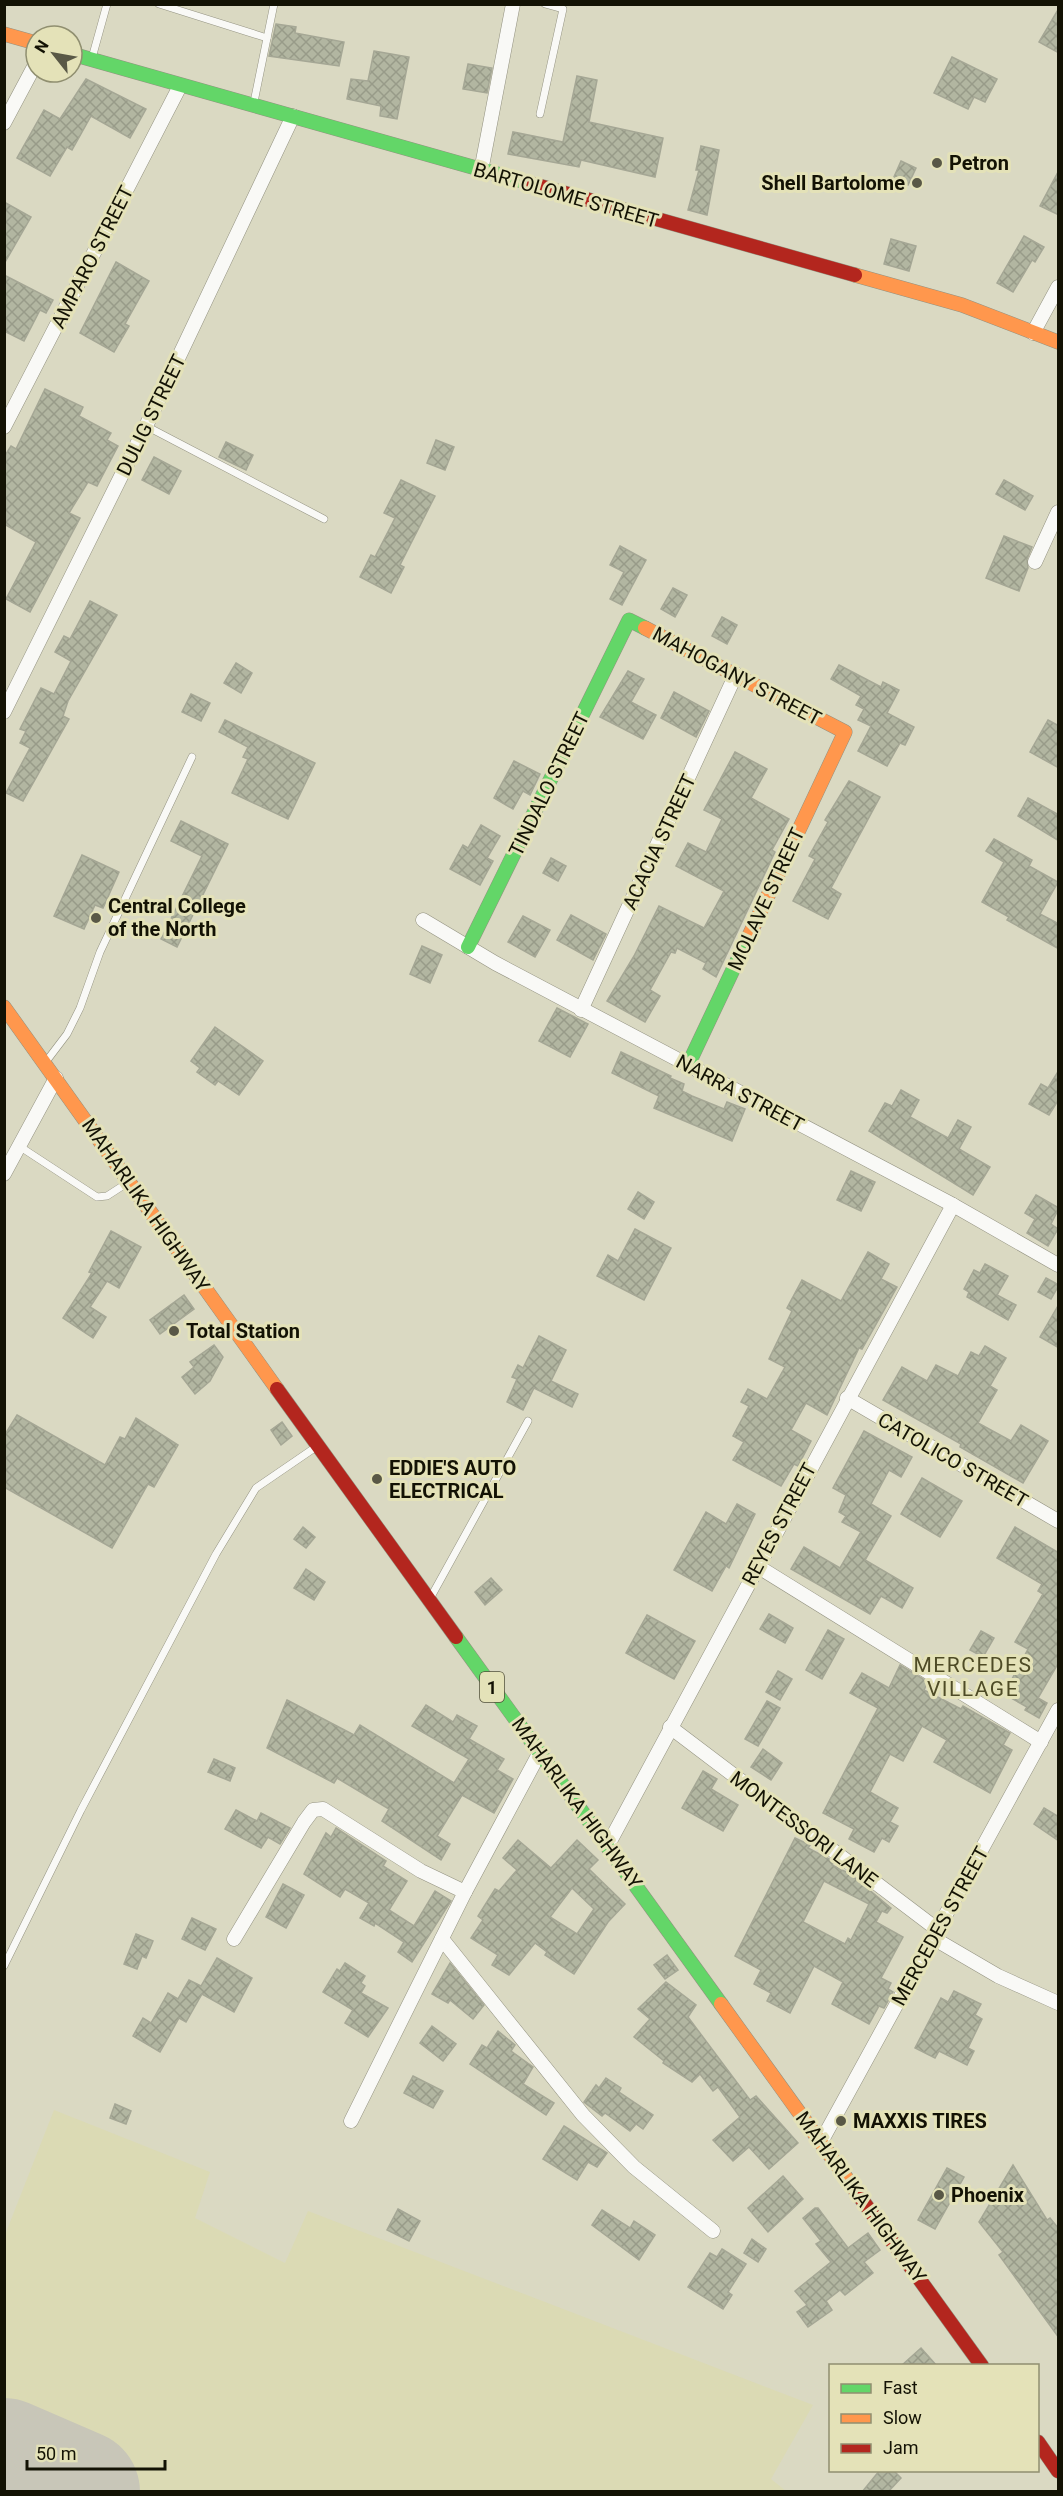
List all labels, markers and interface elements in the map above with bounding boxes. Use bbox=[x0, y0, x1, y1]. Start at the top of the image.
north arrow bbox=[24, 24, 84, 84]
text: N bbox=[31, 37, 53, 56]
place label: Petron bbox=[949, 151, 1009, 175]
marker: Petron bbox=[930, 156, 944, 170]
street label: BARTOLOME STREET bbox=[471, 157, 661, 233]
place label: Shell Bartolome bbox=[761, 171, 905, 195]
marker: Shell Bartolome bbox=[910, 176, 924, 190]
street label: AMPARO STREET bbox=[46, 182, 138, 332]
street label: DULIG STREET bbox=[111, 350, 191, 480]
street label: MAHOGANY STREET bbox=[649, 621, 825, 731]
street label: TINDALO STREET bbox=[504, 708, 594, 860]
street label: ACACIA STREET bbox=[617, 770, 701, 913]
street label: MOLAVE STREET bbox=[722, 824, 810, 974]
place label: Central College of the North bbox=[108, 894, 246, 941]
marker: Central College of the North bbox=[89, 911, 103, 925]
street label: NARRA STREET bbox=[672, 1049, 808, 1137]
street label: MAHARLIKA HIGHWAY bbox=[77, 1114, 215, 1296]
place label: Total Station bbox=[186, 1319, 300, 1343]
marker: Total Station bbox=[167, 1324, 181, 1338]
street label: CATOLICO STREET bbox=[874, 1407, 1032, 1513]
place label: EDDIE'S AUTO ELECTRICAL bbox=[389, 1456, 516, 1503]
street label: REYES STREET bbox=[737, 1459, 821, 1589]
marker: EDDIE'S AUTO ELECTRICAL bbox=[370, 1472, 384, 1486]
district label: MERCEDES VILLAGE bbox=[914, 1653, 1033, 1701]
road number: 1 bbox=[480, 1672, 504, 1702]
street label: MAHARLIKA HIGHWAY bbox=[507, 1712, 647, 1894]
street label: MONTESSORI LANE bbox=[726, 1766, 882, 1892]
street label: MERCEDES STREET bbox=[886, 1842, 994, 2010]
street label: MAHARLIKA HIGHWAY bbox=[791, 2106, 931, 2288]
place label: MAXXIS TIRES bbox=[853, 2109, 987, 2133]
marker: MAXXIS TIRES bbox=[834, 2114, 848, 2128]
place label: Phoenix bbox=[951, 2183, 1025, 2207]
marker: Phoenix bbox=[932, 2188, 946, 2202]
legend bbox=[829, 2364, 1039, 2472]
text: Fast bbox=[883, 2377, 918, 2398]
text: Slow bbox=[883, 2407, 922, 2428]
scale bar bbox=[27, 2433, 165, 2471]
text: Jam bbox=[883, 2437, 919, 2458]
text: 50 m bbox=[36, 2443, 76, 2464]

